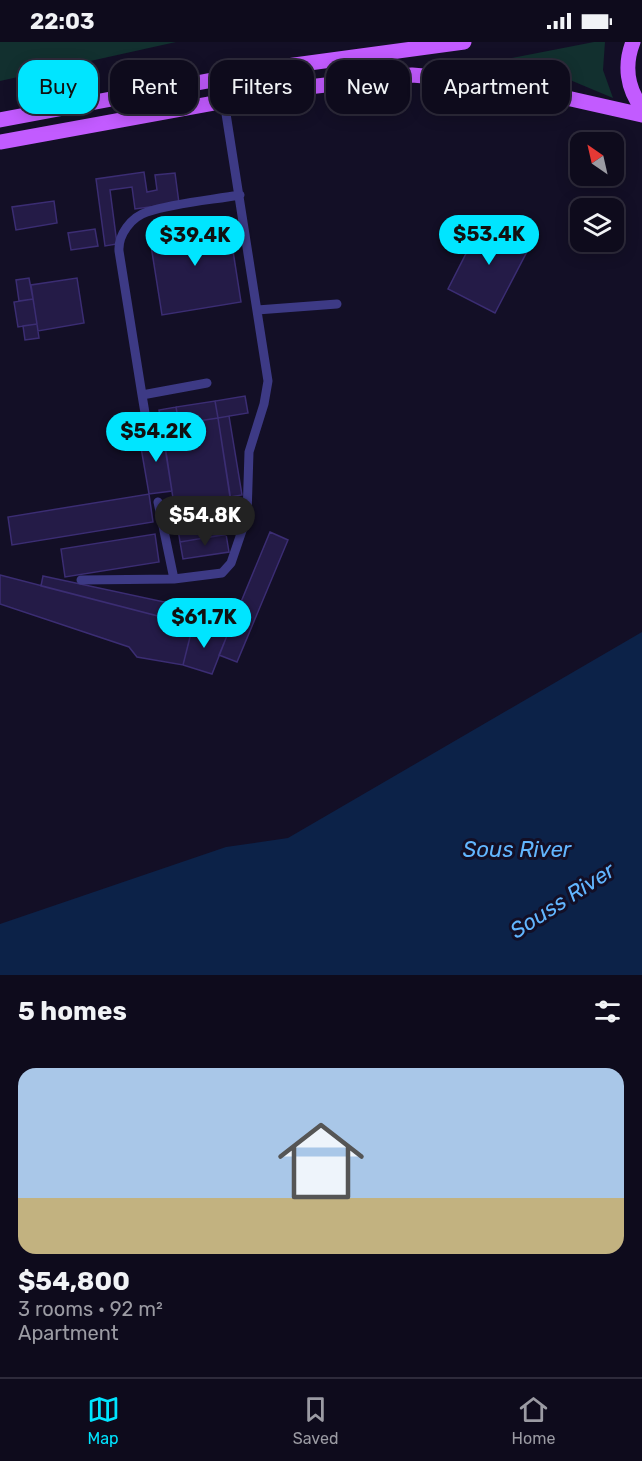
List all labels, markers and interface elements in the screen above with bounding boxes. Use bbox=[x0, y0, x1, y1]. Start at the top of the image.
text: 22:03 bbox=[30, 8, 94, 35]
chip: Buy bbox=[18, 60, 98, 114]
chip: Rent bbox=[110, 60, 198, 114]
chip: Filters bbox=[210, 60, 314, 114]
chip: New bbox=[326, 60, 410, 114]
chip: Apartment bbox=[422, 60, 570, 114]
north arrow bbox=[570, 132, 624, 186]
map controls bbox=[570, 132, 624, 252]
button: layers bbox=[570, 198, 624, 252]
pin: $53.4K bbox=[440, 215, 538, 266]
pin: $39.4K bbox=[146, 216, 244, 267]
text: $53.4K bbox=[453, 222, 525, 246]
text: $39.4K bbox=[160, 223, 230, 247]
pin: $54.2K bbox=[107, 412, 205, 463]
text: $54.2K bbox=[120, 419, 192, 443]
pin: $54.8K bbox=[156, 496, 254, 547]
text: $54.8K bbox=[169, 503, 241, 527]
pin: $61.7K bbox=[155, 598, 253, 649]
text: $61.7K bbox=[171, 605, 237, 629]
water label: Sous River bbox=[463, 836, 573, 863]
water label: Souss River bbox=[505, 856, 621, 944]
icon: filters bbox=[591, 995, 624, 1028]
text: 5 homes bbox=[18, 996, 127, 1027]
icon: home bbox=[267, 1107, 375, 1215]
text: $54,800 bbox=[18, 1266, 130, 1297]
text: 3 rooms · 92 m² bbox=[18, 1297, 163, 1321]
text: Apartment bbox=[18, 1321, 119, 1345]
tab: Map bbox=[87, 1393, 120, 1448]
tab: Saved bbox=[293, 1393, 338, 1448]
tab: Home bbox=[512, 1393, 555, 1448]

